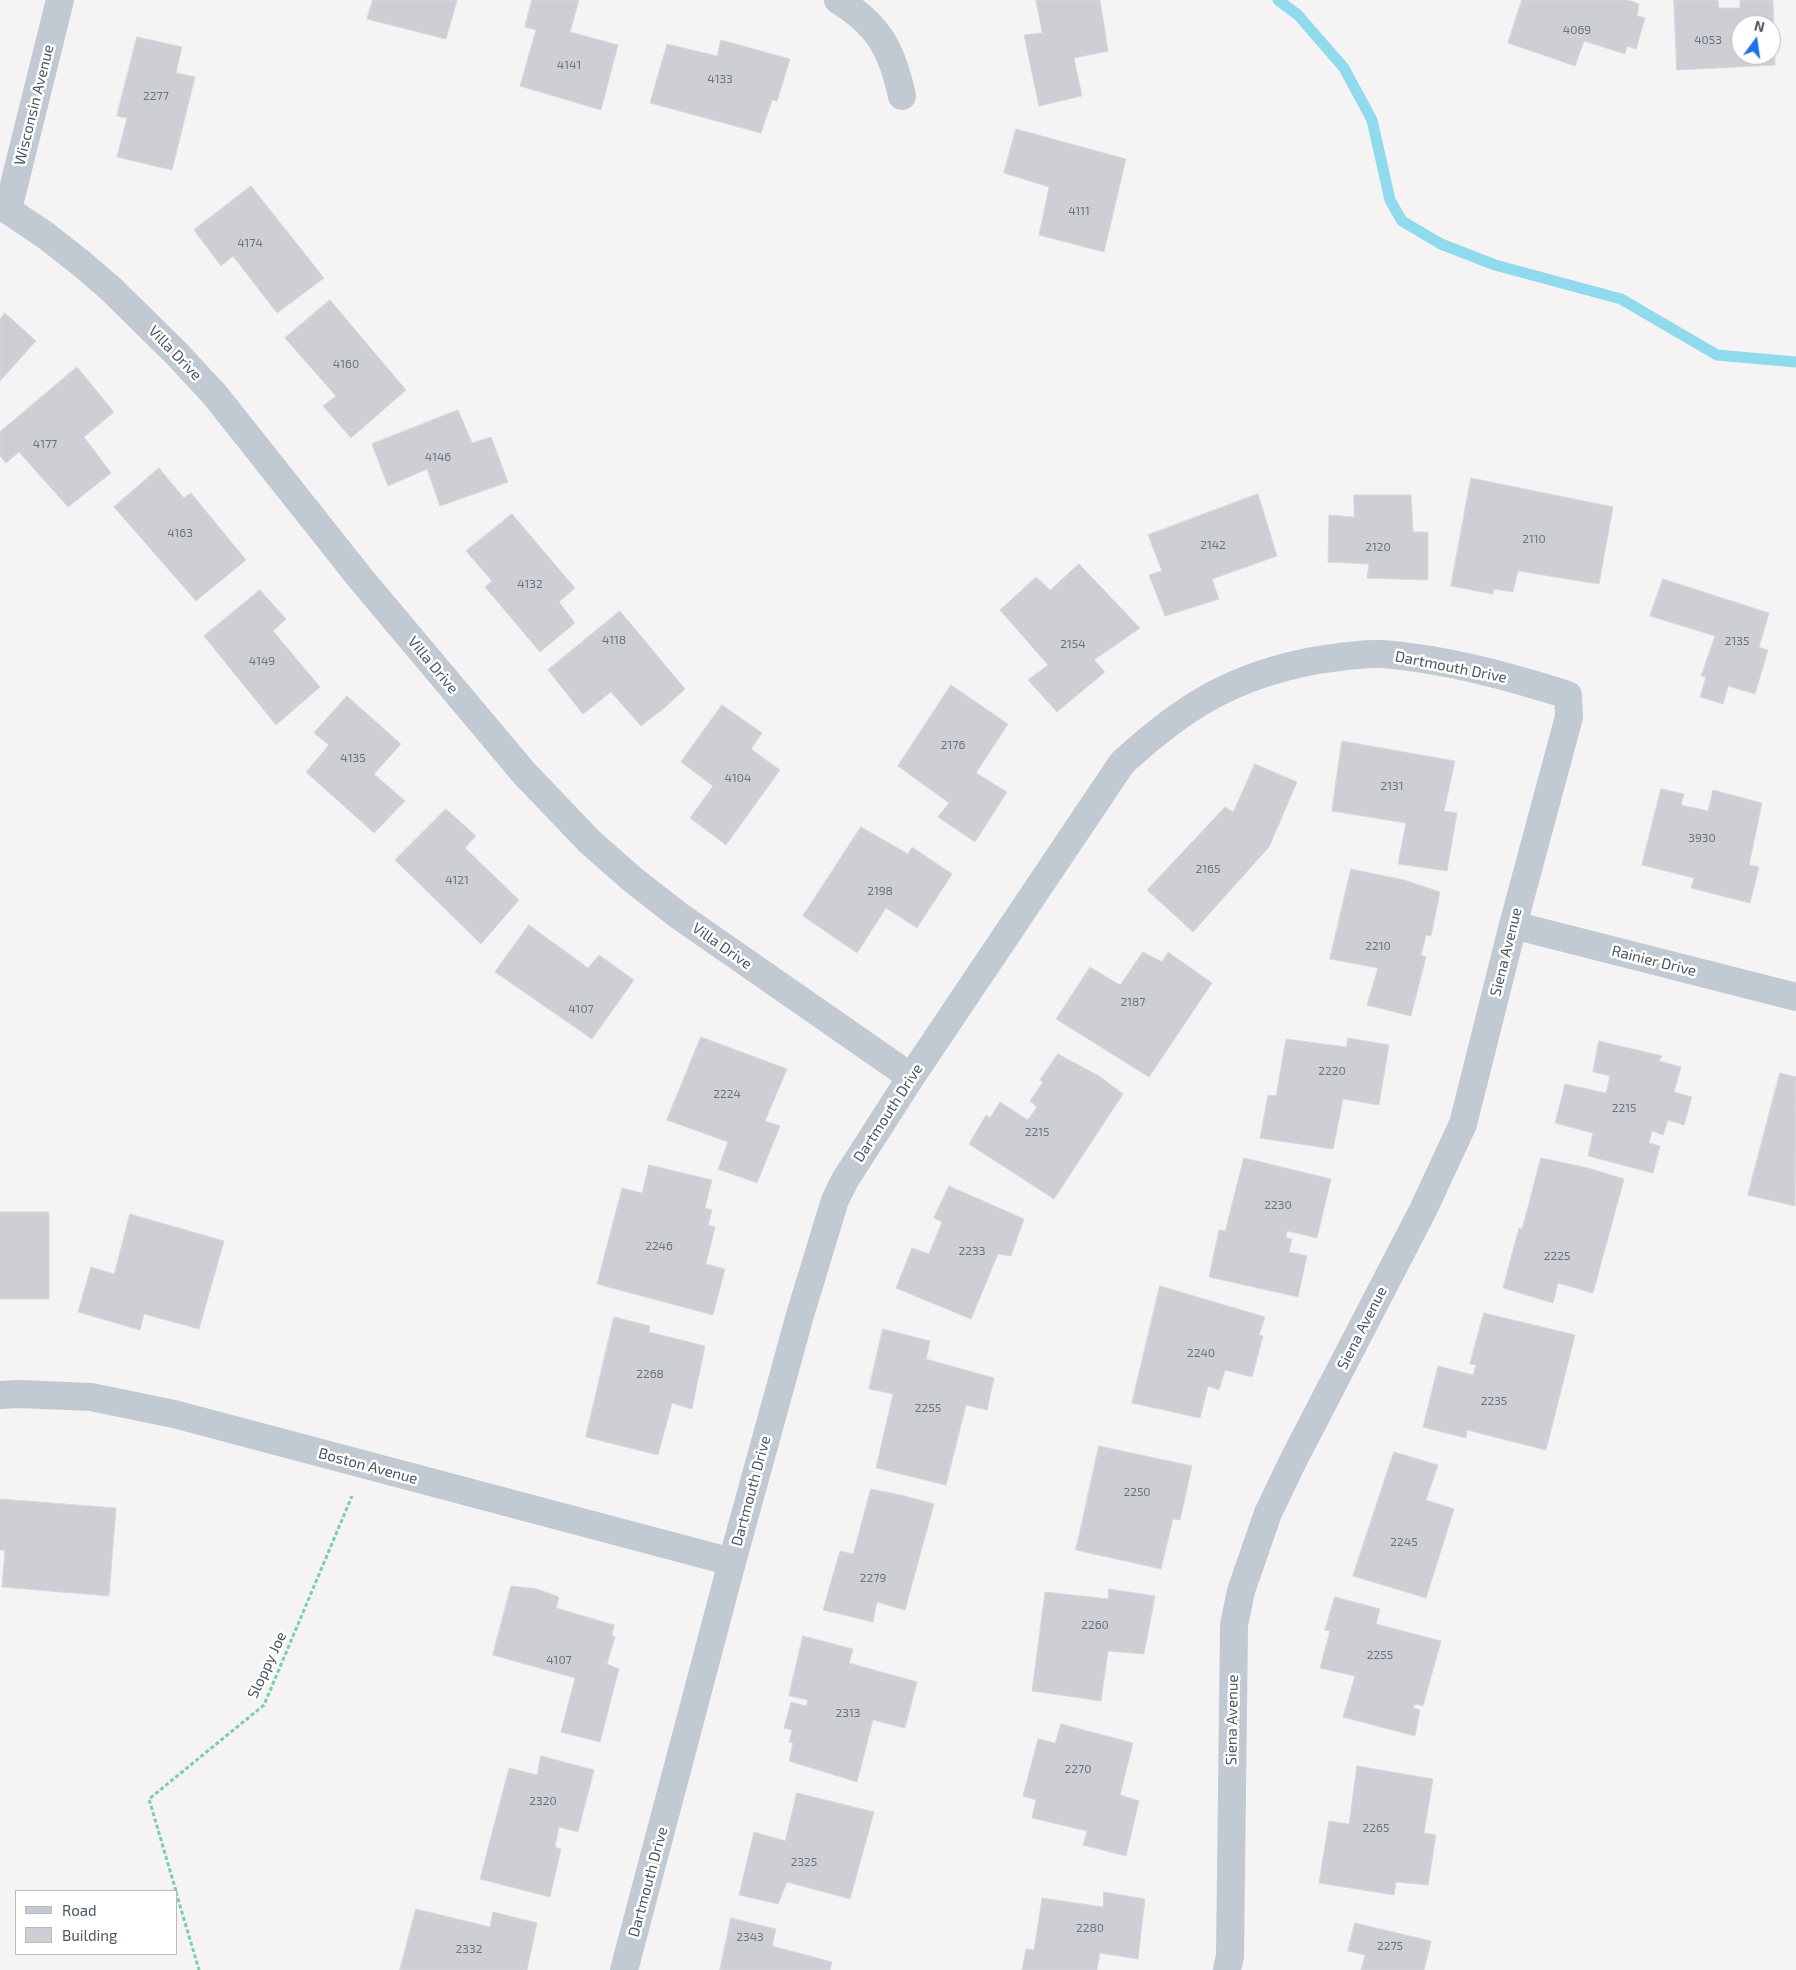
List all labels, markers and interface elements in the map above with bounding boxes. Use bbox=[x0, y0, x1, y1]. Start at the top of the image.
north arrow bbox=[1731, 15, 1781, 65]
text: N bbox=[1753, 16, 1766, 35]
house number: 4069 bbox=[1563, 23, 1591, 37]
house number: 4053 bbox=[1694, 33, 1722, 47]
street label: Wisconsin Avenue bbox=[10, 43, 58, 167]
house number: 4141 bbox=[557, 58, 581, 72]
house number: 4133 bbox=[707, 72, 733, 86]
house number: 2277 bbox=[143, 89, 169, 103]
house number: 4111 bbox=[1068, 204, 1090, 218]
house number: 4174 bbox=[237, 236, 263, 250]
street label: Villa Drive bbox=[145, 322, 205, 384]
house number: 4160 bbox=[333, 357, 359, 371]
house number: 4177 bbox=[33, 437, 57, 451]
house number: 4146 bbox=[425, 450, 451, 464]
house number: 4163 bbox=[167, 526, 193, 540]
house number: 2110 bbox=[1522, 532, 1546, 546]
house number: 2142 bbox=[1200, 538, 1226, 552]
house number: 2120 bbox=[1365, 540, 1391, 554]
house number: 4132 bbox=[517, 577, 543, 591]
street label: Villa Drive bbox=[404, 633, 462, 697]
house number: 4118 bbox=[602, 633, 626, 647]
house number: 2135 bbox=[1725, 634, 1749, 648]
house number: 2154 bbox=[1060, 637, 1086, 651]
street label: Dartmouth Drive bbox=[1394, 647, 1508, 687]
house number: 4149 bbox=[249, 654, 275, 668]
house number: 2176 bbox=[941, 738, 965, 752]
house number: 4135 bbox=[340, 751, 366, 765]
house number: 4104 bbox=[725, 771, 751, 785]
house number: 2131 bbox=[1381, 779, 1403, 793]
house number: 3930 bbox=[1688, 831, 1716, 845]
house number: 2165 bbox=[1196, 862, 1220, 876]
house number: 4121 bbox=[445, 873, 469, 887]
house number: 2198 bbox=[867, 884, 893, 898]
street label: Siena Avenue bbox=[1486, 906, 1526, 998]
street label: Villa Drive bbox=[689, 919, 755, 973]
house number: 2210 bbox=[1365, 939, 1391, 953]
street label: Rainier Drive bbox=[1610, 942, 1698, 980]
house number: 2187 bbox=[1121, 995, 1145, 1009]
house number: 4107 bbox=[568, 1002, 594, 1016]
street label: Dartmouth Drive bbox=[850, 1060, 926, 1166]
house number: 2220 bbox=[1318, 1064, 1346, 1078]
house number: 2224 bbox=[713, 1087, 741, 1101]
house number: 2215 bbox=[1612, 1101, 1636, 1115]
house number: 2215 bbox=[1025, 1125, 1049, 1139]
house number: 2230 bbox=[1264, 1198, 1292, 1212]
house number: 2246 bbox=[645, 1239, 673, 1253]
house number: 2233 bbox=[959, 1244, 985, 1258]
house number: 2225 bbox=[1544, 1249, 1570, 1263]
street label: Siena Avenue bbox=[1333, 1283, 1391, 1373]
house number: 2240 bbox=[1187, 1346, 1215, 1360]
house number: 2268 bbox=[636, 1367, 664, 1381]
house number: 2235 bbox=[1481, 1394, 1507, 1408]
house number: 2255 bbox=[915, 1401, 941, 1415]
street label: Dartmouth Drive bbox=[728, 1434, 774, 1548]
street label: Boston Avenue bbox=[316, 1444, 420, 1488]
house number: 2250 bbox=[1123, 1485, 1151, 1499]
house number: 2245 bbox=[1390, 1535, 1418, 1549]
house number: 2279 bbox=[860, 1571, 886, 1585]
house number: 2260 bbox=[1081, 1618, 1109, 1632]
street label: Sloppy Joe bbox=[244, 1629, 290, 1701]
house number: 2255 bbox=[1367, 1648, 1393, 1662]
house number: 4107 bbox=[546, 1653, 572, 1667]
street label: Siena Avenue bbox=[1222, 1674, 1242, 1766]
house number: 2313 bbox=[836, 1706, 860, 1720]
house number: 2270 bbox=[1065, 1762, 1091, 1776]
house number: 2320 bbox=[529, 1794, 557, 1808]
house number: 2265 bbox=[1363, 1821, 1389, 1835]
street label: Dartmouth Drive bbox=[625, 1825, 671, 1939]
house number: 2325 bbox=[791, 1855, 817, 1869]
legend bbox=[15, 1890, 178, 1955]
text: Road bbox=[62, 1901, 97, 1919]
house number: 2280 bbox=[1076, 1921, 1104, 1935]
text: Building bbox=[62, 1926, 117, 1944]
house number: 2343 bbox=[736, 1930, 764, 1944]
house number: 2275 bbox=[1377, 1939, 1403, 1953]
house number: 2332 bbox=[456, 1942, 482, 1956]

